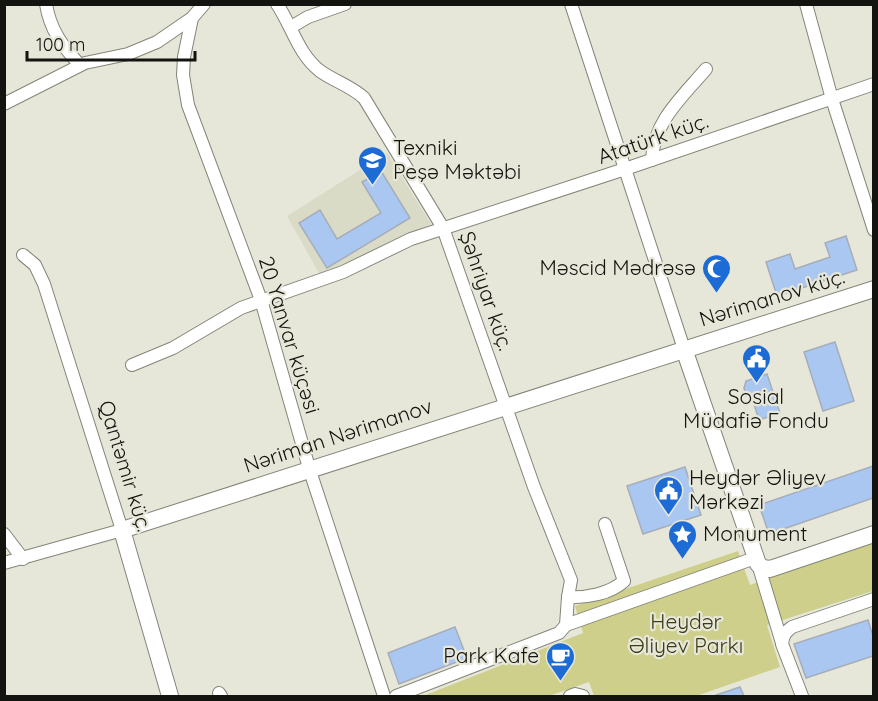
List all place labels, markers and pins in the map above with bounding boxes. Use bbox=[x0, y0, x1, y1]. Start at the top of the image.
place label: Texniki Peşə Məktəbi bbox=[393, 134, 521, 184]
school or university icon: Texniki Peşə Məktəbi bbox=[356, 144, 388, 186]
mosque icon: Məscid Mədrəsə bbox=[701, 252, 733, 294]
place label: Məscid Mədrəsə bbox=[539, 254, 696, 280]
public building icon: Sosial Müdafiə Fondu bbox=[740, 342, 772, 384]
place label: Sosial Müdafiə Fondu bbox=[683, 383, 829, 433]
place label: Heydər Əliyev Mərkəzi bbox=[689, 464, 826, 514]
public building icon: Heydər Əliyev Mərkəzi bbox=[652, 474, 684, 516]
place icon: Monument bbox=[666, 518, 698, 560]
place label: Monument bbox=[703, 520, 807, 546]
cafe icon: Park Kafe bbox=[544, 640, 576, 682]
place label: Park Kafe bbox=[443, 642, 539, 668]

